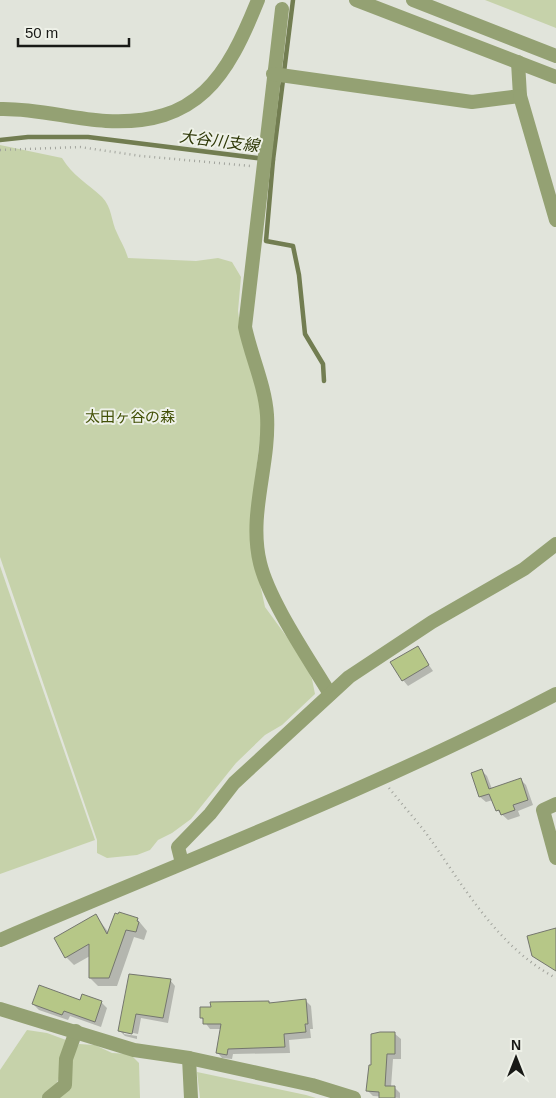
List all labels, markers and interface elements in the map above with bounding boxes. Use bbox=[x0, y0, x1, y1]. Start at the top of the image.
scale bar bbox=[18, 15, 129, 47]
text: 50 m bbox=[25, 24, 58, 41]
water label: 大谷川支線 bbox=[178, 128, 262, 155]
park label: 太田ヶ谷の森 bbox=[85, 408, 175, 425]
north arrow bbox=[491, 1033, 541, 1083]
text: N bbox=[511, 1037, 521, 1053]

